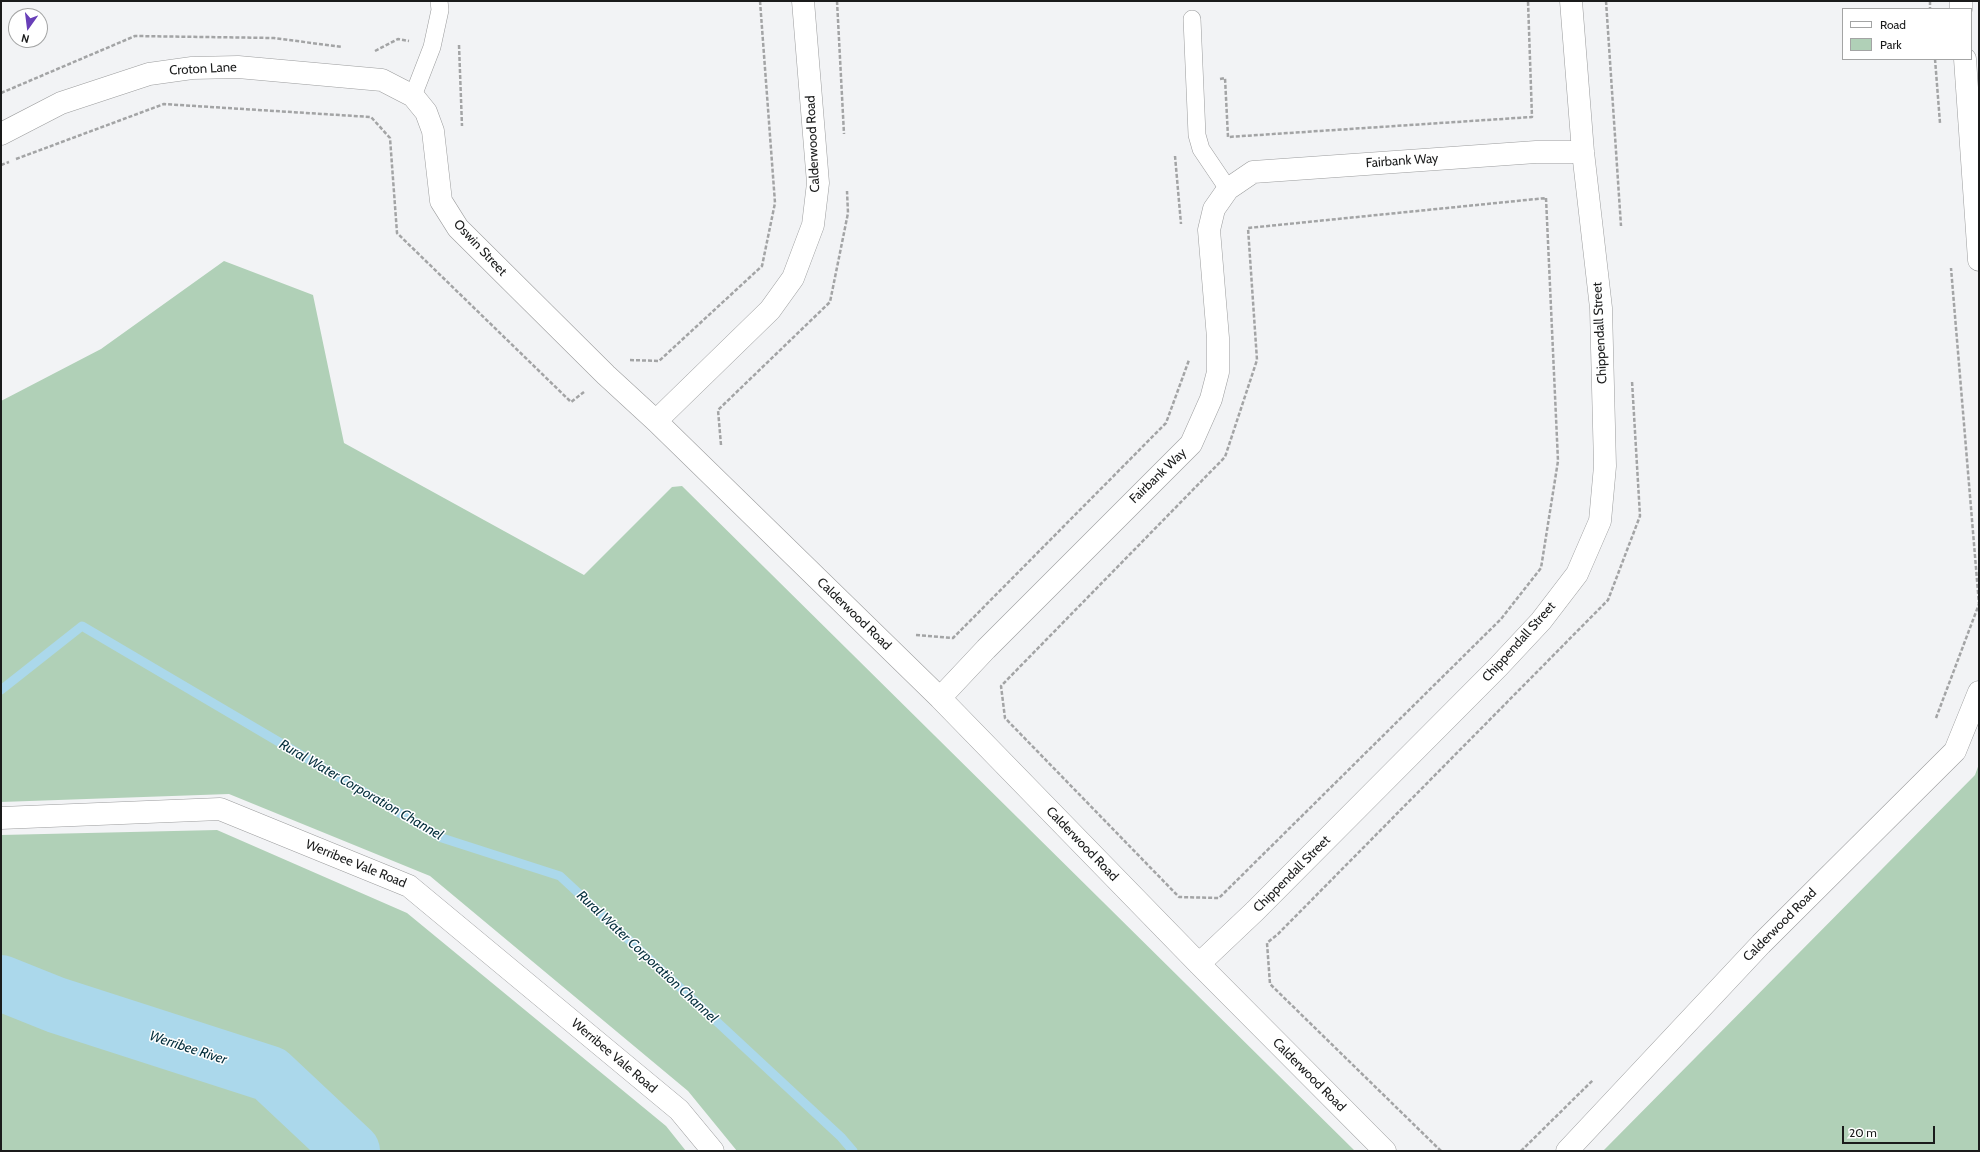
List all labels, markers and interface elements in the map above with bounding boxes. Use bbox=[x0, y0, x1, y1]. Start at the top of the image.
north arrow bbox=[8, 8, 48, 48]
legend bbox=[1842, 8, 1972, 60]
text: Road bbox=[1880, 17, 1906, 32]
text: N bbox=[20, 31, 31, 46]
text: Park bbox=[1880, 37, 1902, 52]
street label: Croton Lane bbox=[169, 59, 237, 79]
street label: Calderwood Road bbox=[803, 95, 823, 193]
street label: Fairbank Way bbox=[1365, 151, 1439, 171]
street label: Oswin Street bbox=[450, 217, 510, 279]
street label: Chippendall Street bbox=[1590, 282, 1610, 384]
street label: Fairbank Way bbox=[1126, 445, 1190, 507]
street label: Calderwood Road bbox=[814, 575, 894, 653]
street label: Chippendall Street bbox=[1479, 599, 1559, 685]
water label: Rural Water Corporation Channel bbox=[276, 736, 446, 844]
street label: Calderwood Road bbox=[1043, 804, 1121, 884]
street label: Chippendall Street bbox=[1250, 832, 1334, 916]
street label: Werribee Vale Road bbox=[303, 837, 409, 891]
street label: Calderwood Road bbox=[1740, 885, 1820, 965]
water label: Rural Water Corporation Channel bbox=[573, 887, 721, 1027]
street label: Werribee Vale Road bbox=[568, 1016, 660, 1096]
water label: Werribee River bbox=[147, 1028, 229, 1068]
street label: Calderwood Road bbox=[1269, 1035, 1349, 1115]
scale bar bbox=[1844, 1118, 1937, 1144]
text: 20 m bbox=[1849, 1125, 1877, 1140]

